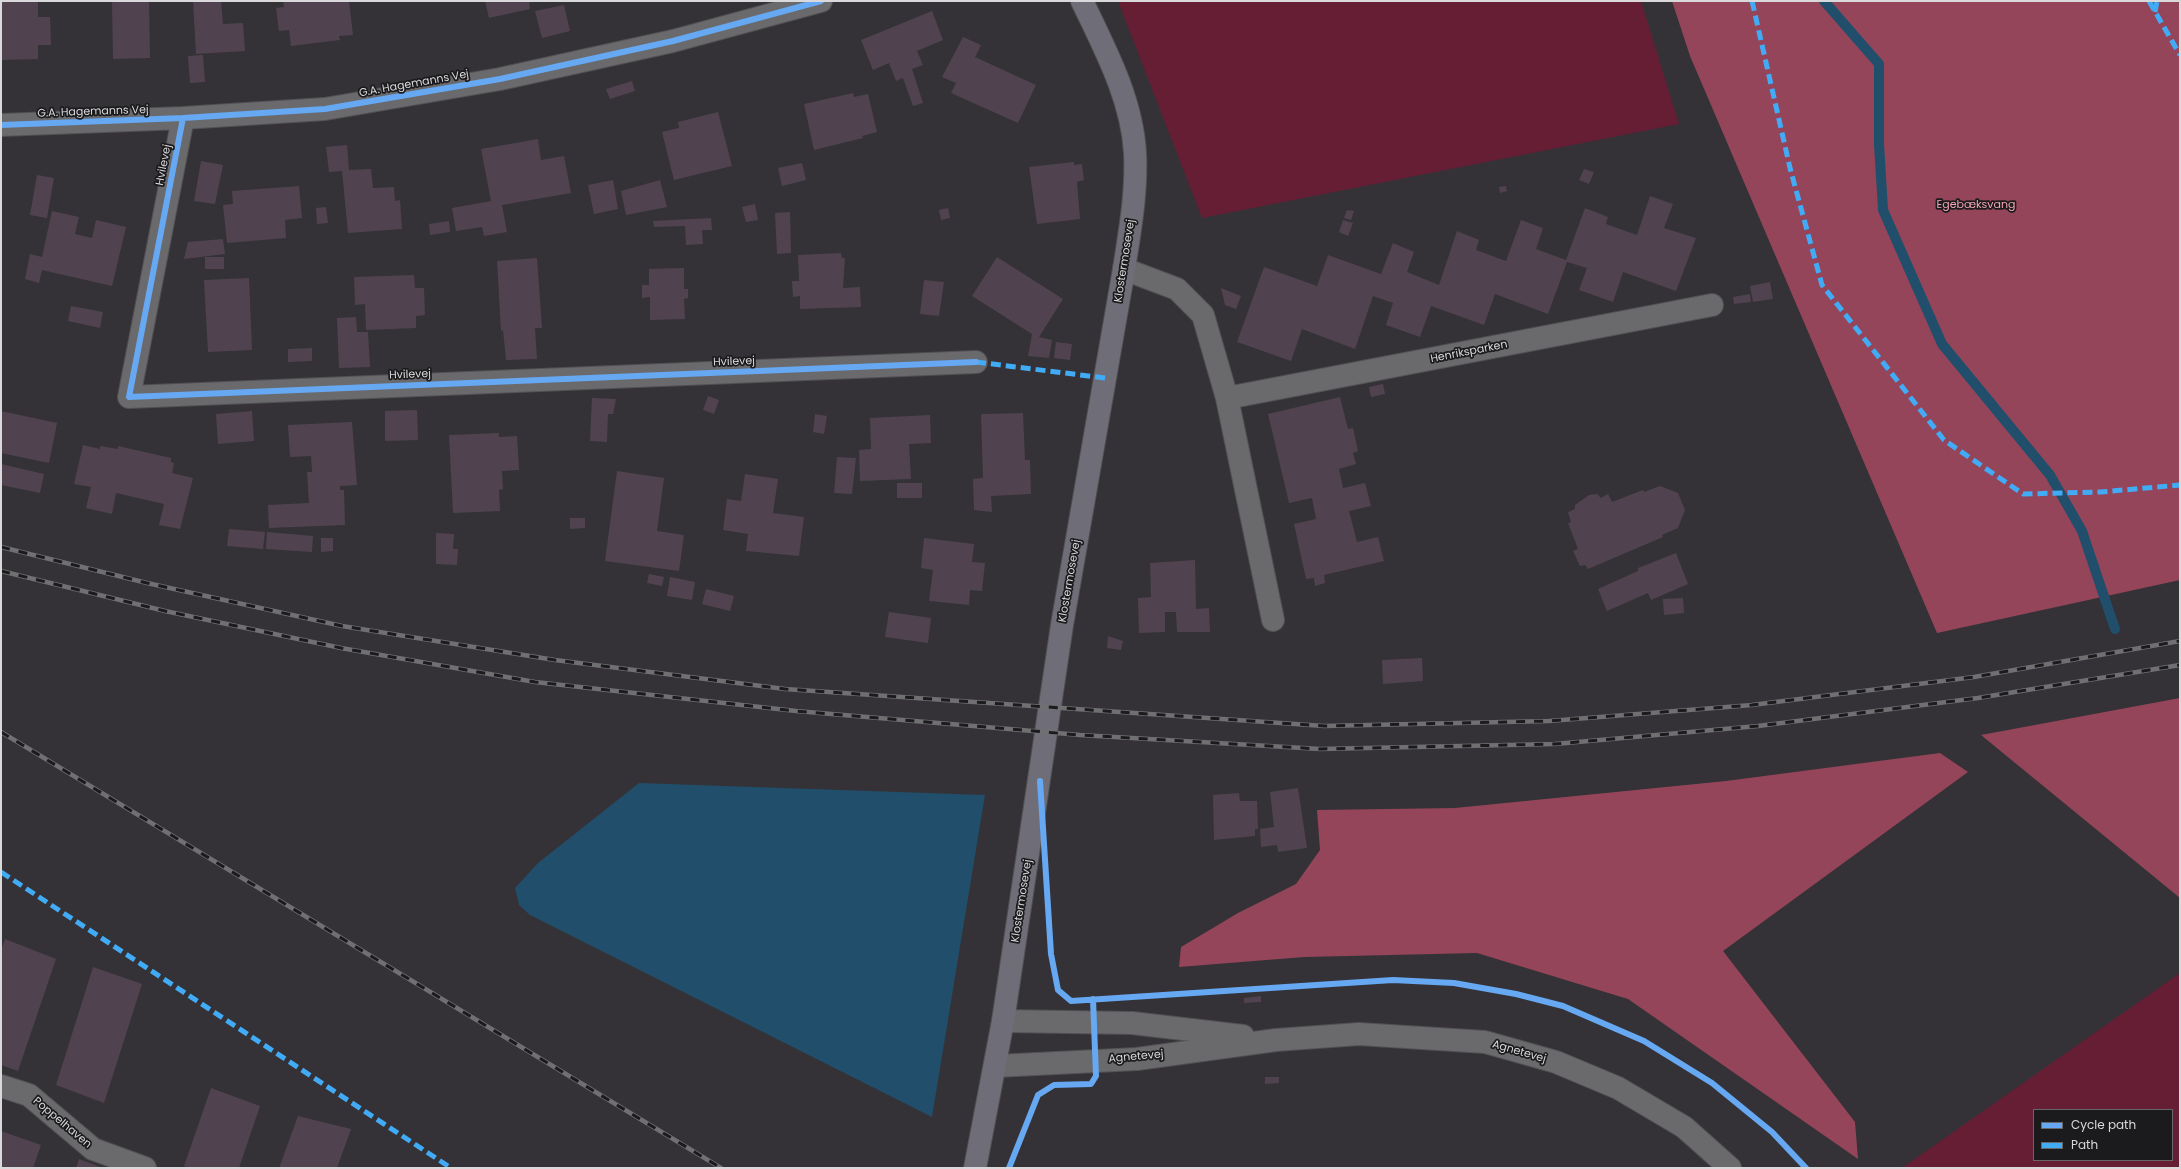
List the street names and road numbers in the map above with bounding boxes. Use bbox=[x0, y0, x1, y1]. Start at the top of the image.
street label: G.A. Hagemanns Vej bbox=[358, 68, 470, 100]
street label: G.A. Hagemanns Vej bbox=[37, 103, 149, 121]
street label: Hvilevej bbox=[154, 143, 174, 187]
street label: Klostermosevej bbox=[1112, 219, 1138, 303]
street label: Henriksparken bbox=[1429, 338, 1509, 366]
street label: Hvilevej bbox=[713, 355, 755, 369]
street label: Hvilevej bbox=[389, 368, 431, 382]
street label: Klostermosevej bbox=[1056, 539, 1084, 623]
street label: Klostermosevej bbox=[1009, 859, 1035, 943]
street label: Agnetevej bbox=[1491, 1038, 1547, 1066]
street label: Agnetevej bbox=[1108, 1048, 1164, 1066]
street label: Poppelhaven bbox=[30, 1095, 94, 1151]

